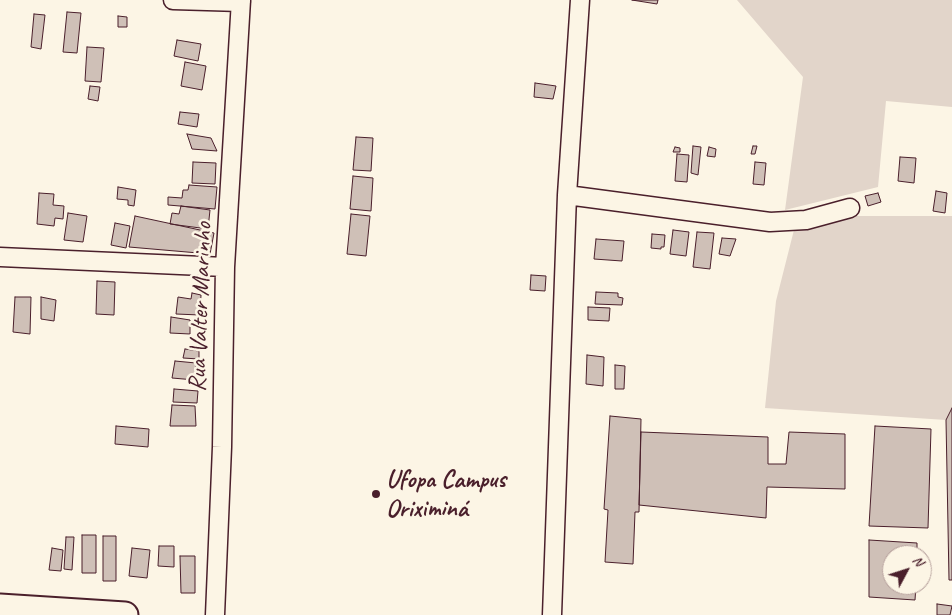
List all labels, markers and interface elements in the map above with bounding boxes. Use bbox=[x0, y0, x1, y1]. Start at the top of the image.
street label: Rua Valter Marinho bbox=[183, 222, 219, 392]
place label: Ufopa Campus Oriximiná bbox=[386, 465, 506, 524]
marker: Ufopa Campus Oriximiná bbox=[370, 488, 382, 500]
north arrow bbox=[882, 545, 932, 595]
text: N bbox=[909, 552, 927, 569]

